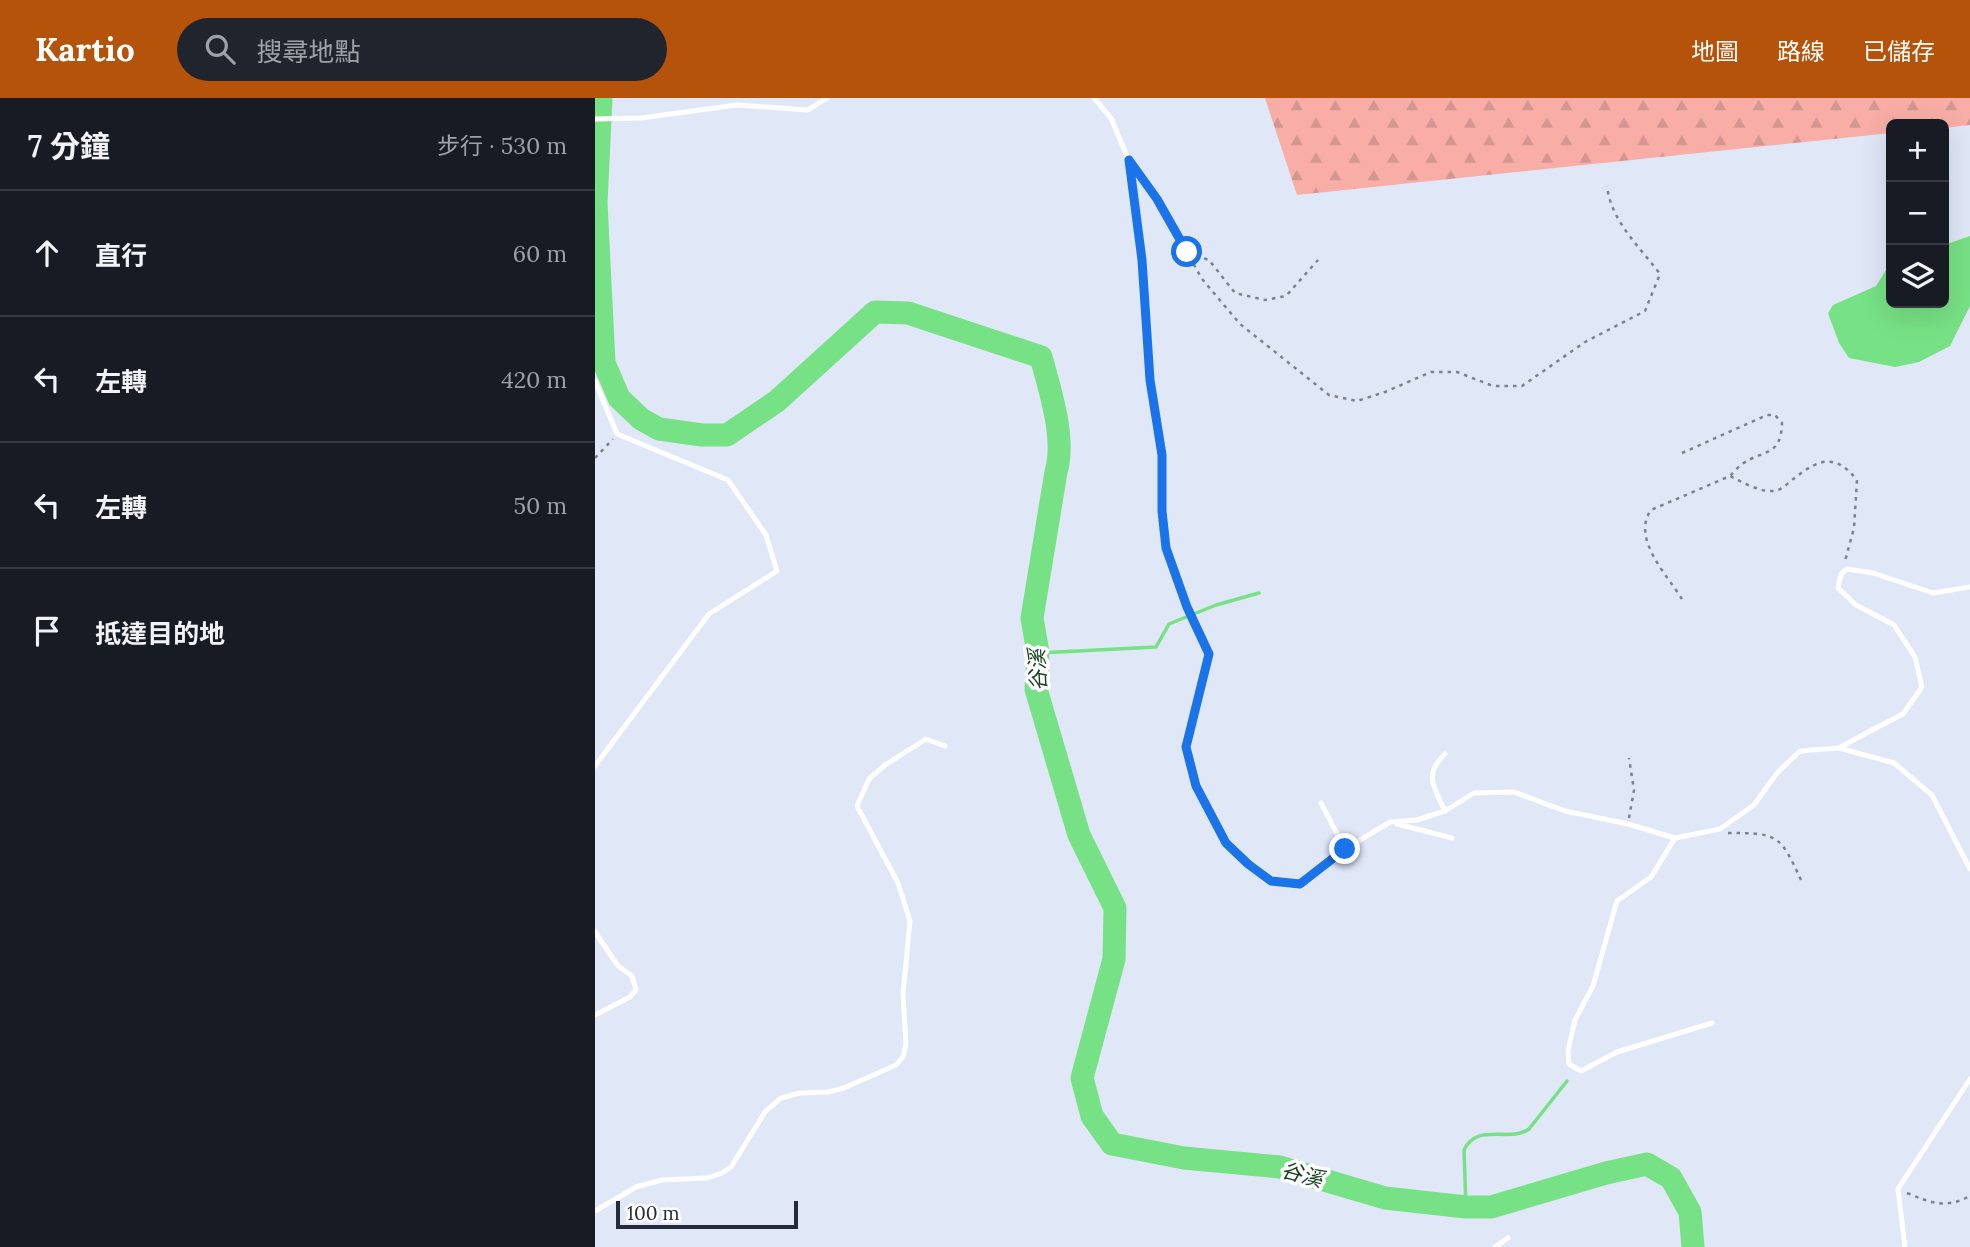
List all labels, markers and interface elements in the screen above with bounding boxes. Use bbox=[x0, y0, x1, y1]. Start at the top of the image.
search box bbox=[177, 18, 667, 81]
text: Kartio bbox=[35, 28, 135, 70]
icon: search bbox=[201, 30, 239, 68]
text: 搜尋地點 bbox=[257, 35, 361, 68]
text: 地圖 bbox=[1691, 36, 1739, 67]
text: 路線 bbox=[1777, 36, 1825, 67]
text: 已儲存 bbox=[1863, 36, 1935, 67]
map controls bbox=[1886, 119, 1949, 308]
button: + bbox=[1886, 119, 1949, 182]
text: 7 分鐘 bbox=[28, 127, 110, 165]
text: 步行 · 530 m bbox=[437, 131, 567, 160]
button: − bbox=[1886, 182, 1949, 245]
icon: ahead bbox=[28, 234, 66, 272]
route start bbox=[1171, 236, 1202, 267]
text: 直行 bbox=[95, 239, 147, 272]
text: 60 m bbox=[513, 239, 567, 268]
button: layers bbox=[1886, 245, 1949, 308]
icon: left bbox=[28, 360, 66, 398]
text: 左轉 bbox=[95, 365, 147, 398]
text: 420 m bbox=[501, 365, 567, 394]
icon: left bbox=[28, 486, 66, 524]
text: 左轉 bbox=[95, 491, 147, 524]
text: 50 m bbox=[514, 491, 567, 520]
icon: arrive bbox=[28, 612, 66, 650]
text: 抵達目的地 bbox=[95, 617, 225, 650]
water label: 谷溪 bbox=[1023, 645, 1052, 692]
route end bbox=[1329, 833, 1360, 864]
water label: 谷溪 bbox=[1278, 1156, 1329, 1194]
scale bar bbox=[616, 1198, 798, 1230]
text: 100 m bbox=[627, 1201, 680, 1225]

